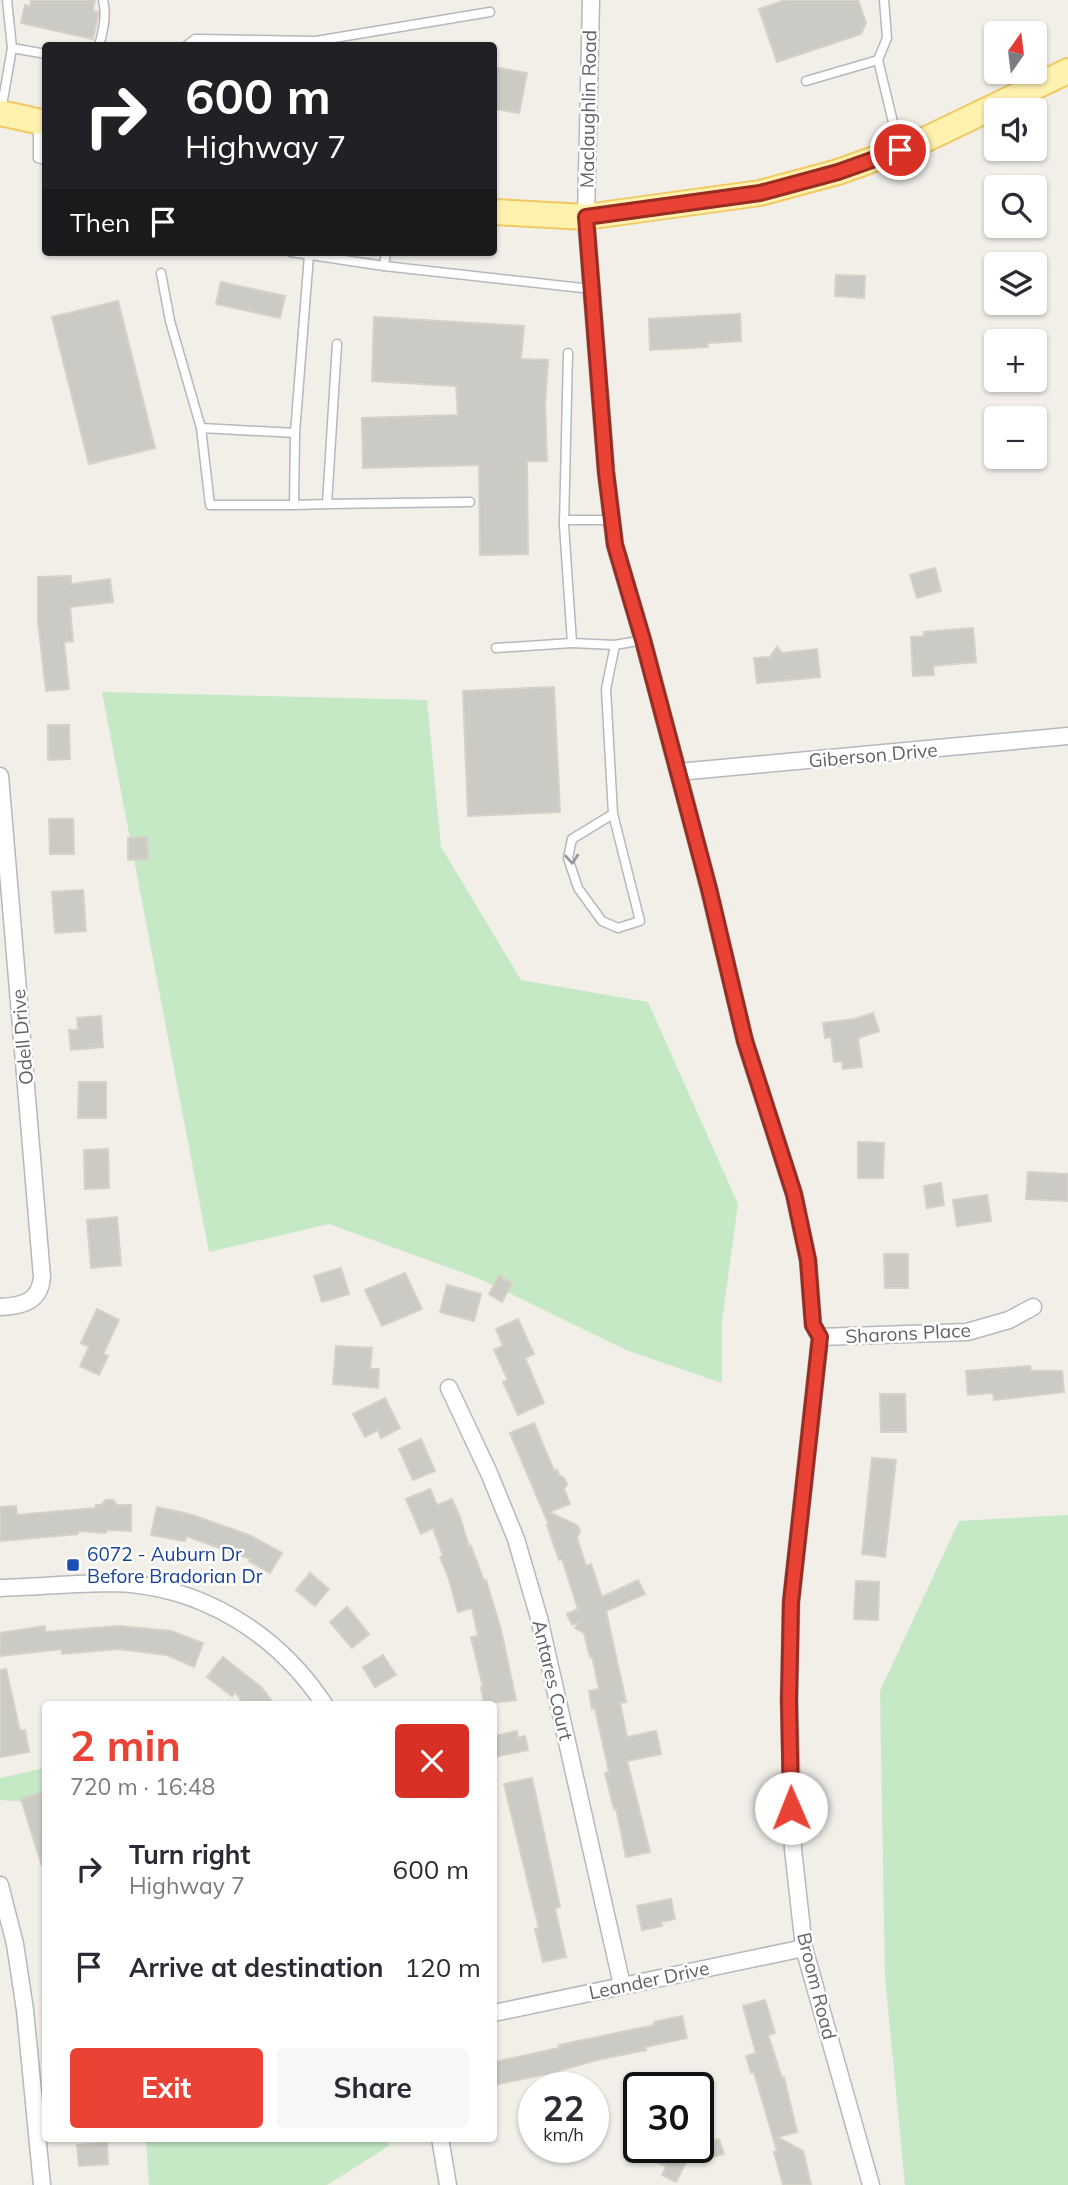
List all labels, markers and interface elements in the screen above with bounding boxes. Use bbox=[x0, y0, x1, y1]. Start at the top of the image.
north arrow bbox=[984, 21, 1046, 84]
map controls bbox=[984, 21, 1047, 469]
street label: Maclaughlin Road bbox=[575, 30, 601, 188]
text: 600 m bbox=[185, 65, 331, 126]
icon: right bbox=[70, 70, 161, 161]
button: sound bbox=[984, 98, 1047, 161]
pin bbox=[870, 120, 930, 180]
text: Highway 7 bbox=[185, 126, 346, 166]
icon: arrive bbox=[881, 131, 919, 169]
button: search bbox=[984, 175, 1047, 238]
icon: arrive bbox=[144, 203, 182, 241]
text: Then bbox=[70, 206, 130, 239]
button: layers bbox=[984, 252, 1047, 315]
button: + bbox=[984, 329, 1047, 392]
button: − bbox=[984, 406, 1047, 469]
street label: Giberson Drive bbox=[808, 737, 938, 773]
one-way arrow bbox=[564, 853, 579, 864]
street label: Odell Drive bbox=[6, 988, 38, 1086]
street label: Sharons Place bbox=[845, 1318, 971, 1348]
place label: 6072 - Auburn Dr Before Bradorian Dr bbox=[87, 1542, 263, 1588]
marker: 6072 - Auburn Dr Before Bradorian Dr bbox=[65, 1557, 81, 1573]
street label: Antares Court bbox=[527, 1617, 579, 1743]
text: 2 min bbox=[70, 1719, 181, 1772]
button: close bbox=[395, 1724, 469, 1798]
position arrow bbox=[754, 1771, 828, 1845]
text: 720 m · 16:48 bbox=[70, 1772, 215, 1801]
text: Turn right bbox=[129, 1838, 250, 1871]
icon: right bbox=[70, 1850, 108, 1888]
text: 600 m bbox=[393, 1853, 469, 1886]
text: Highway 7 bbox=[129, 1871, 245, 1900]
street label: Broom Road bbox=[792, 1930, 842, 2042]
icon: arrive bbox=[70, 1948, 108, 1986]
text: Arrive at destination bbox=[129, 1951, 384, 1984]
text: 120 m bbox=[405, 1951, 481, 1984]
street label: Leander Drive bbox=[587, 1956, 711, 2004]
button: Exit bbox=[70, 2048, 263, 2128]
button: Share bbox=[277, 2048, 469, 2128]
speed limit sign: 30 bbox=[623, 2072, 714, 2163]
text: 22 bbox=[542, 2086, 585, 2130]
text: km/h bbox=[543, 2123, 584, 2146]

